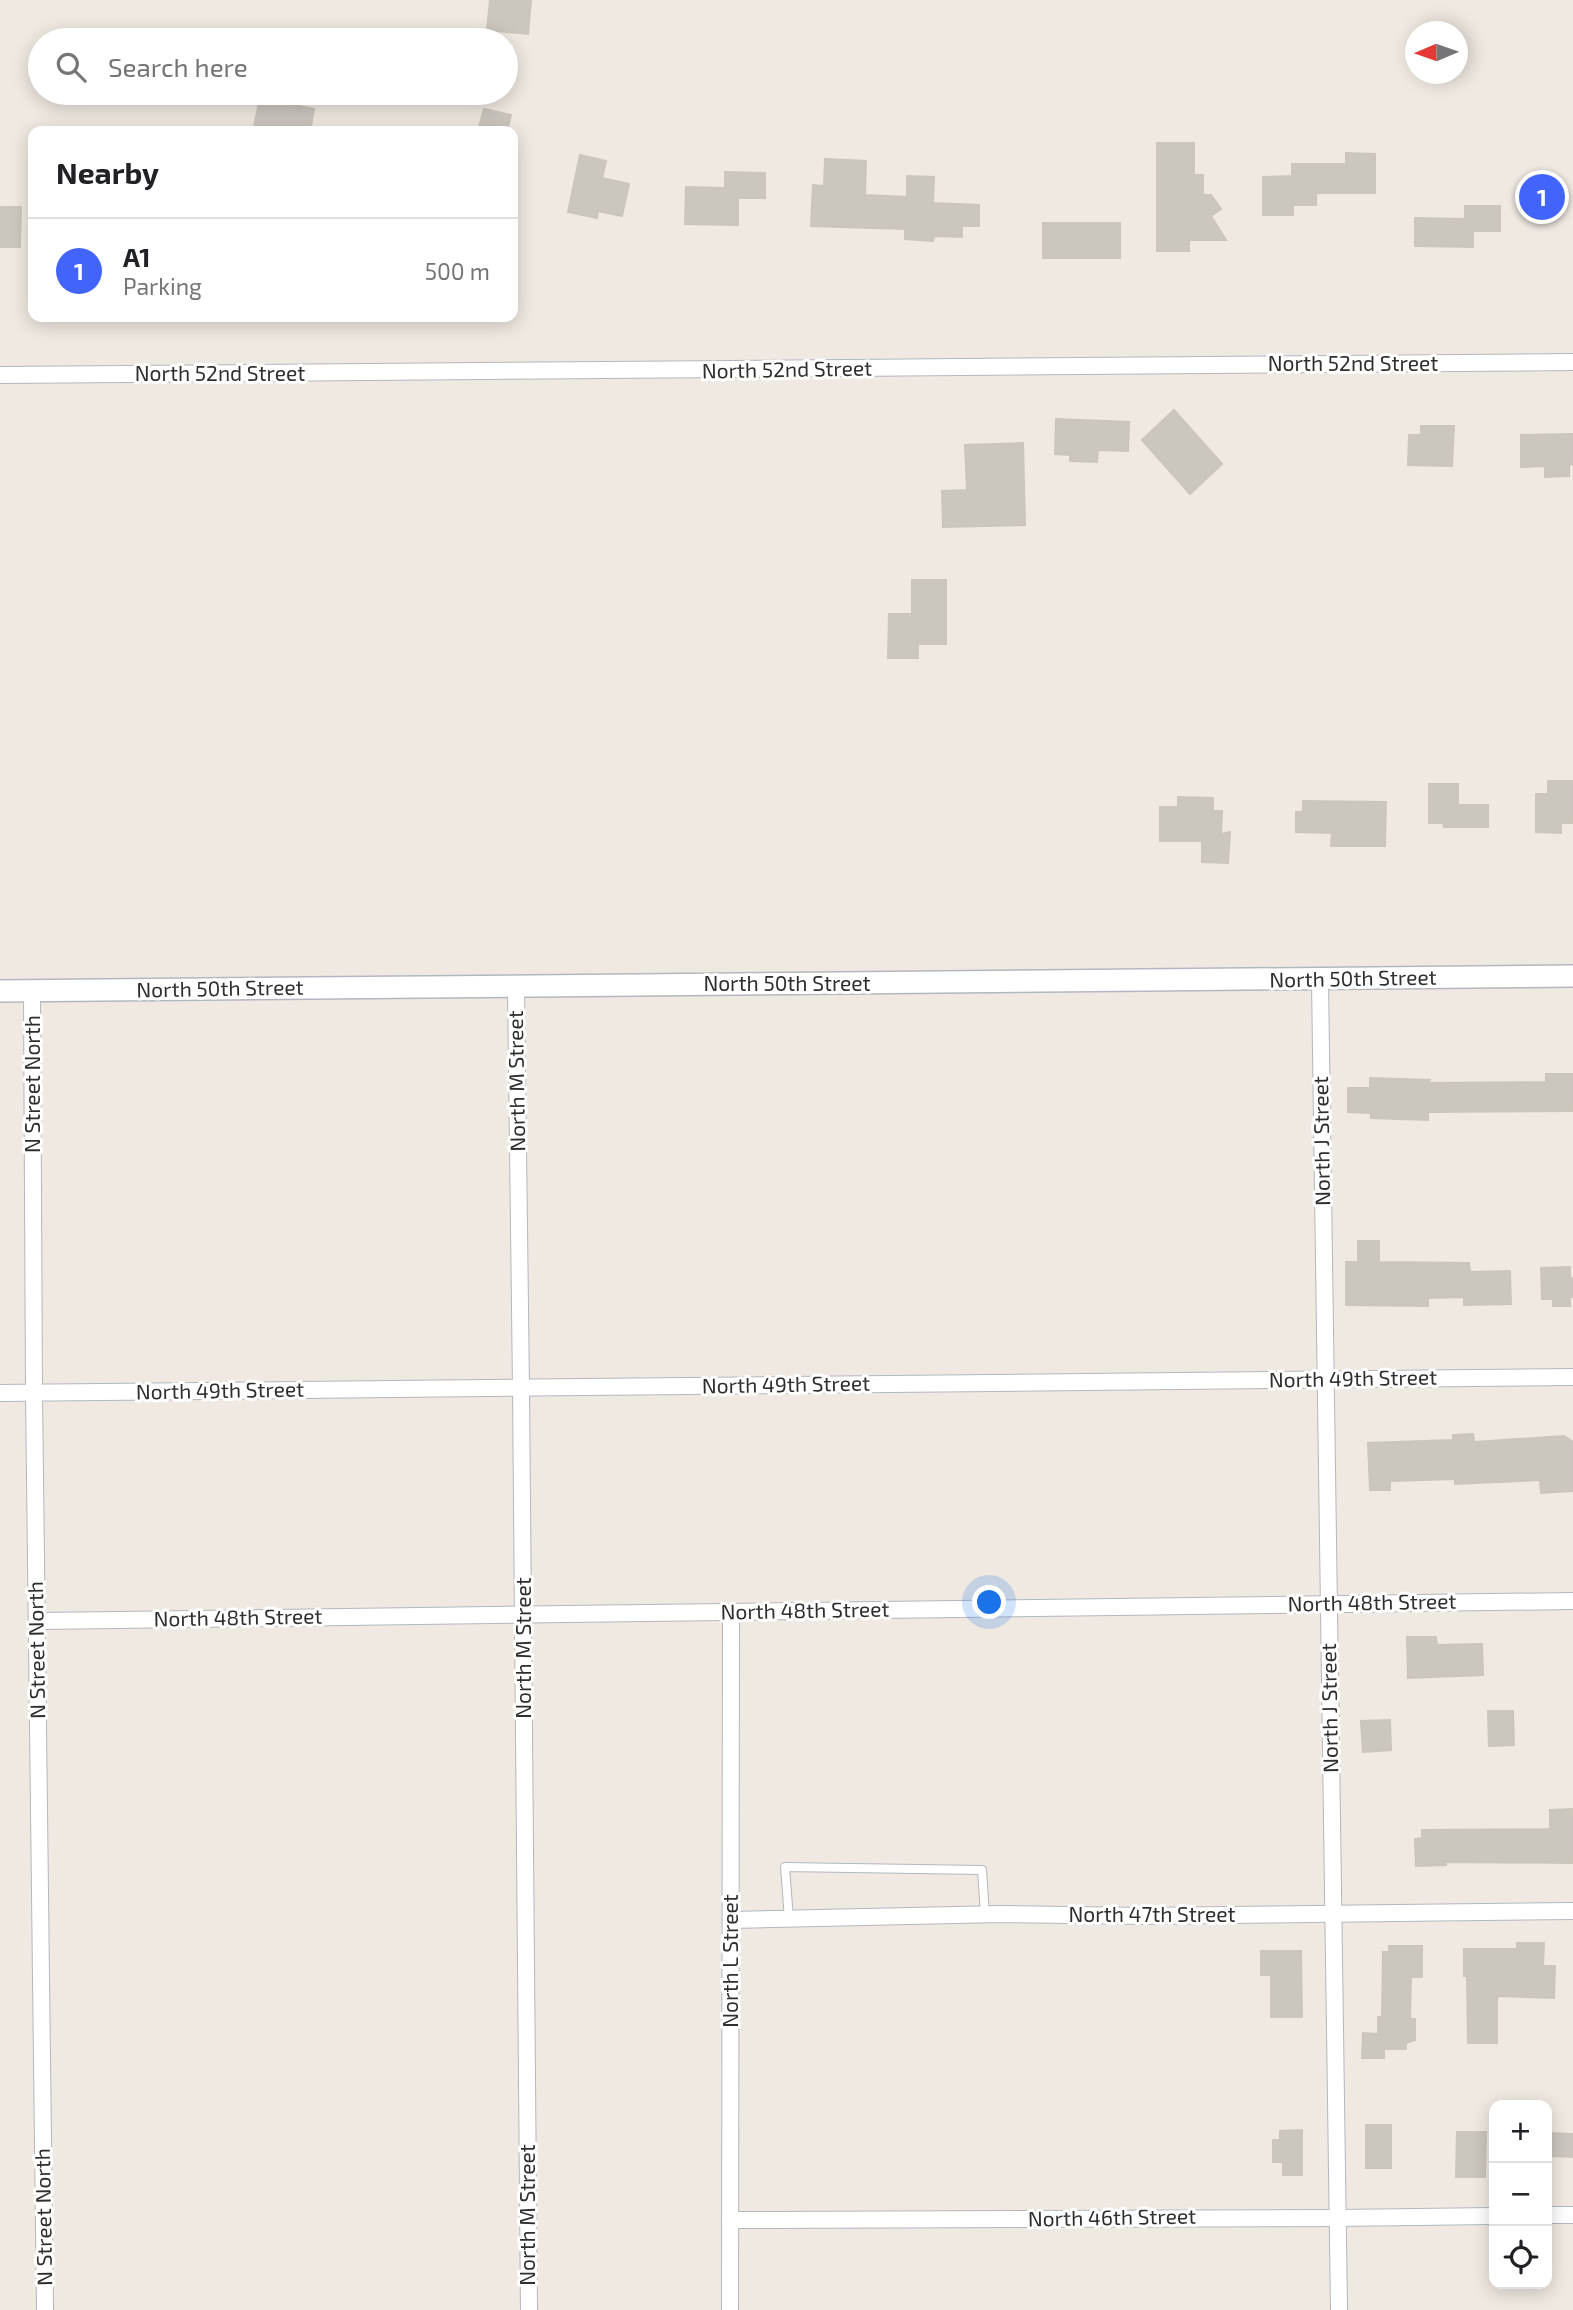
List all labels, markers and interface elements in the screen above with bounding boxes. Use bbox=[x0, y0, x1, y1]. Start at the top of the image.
north arrow bbox=[1405, 21, 1468, 84]
search box bbox=[28, 28, 518, 105]
icon: search bbox=[52, 48, 90, 86]
text: Search here bbox=[108, 51, 248, 82]
text: Nearby bbox=[56, 154, 159, 190]
pin: 1 bbox=[1519, 171, 1565, 223]
text: A1 bbox=[123, 241, 150, 272]
text: 1 bbox=[74, 257, 84, 285]
text: 500 m bbox=[425, 257, 490, 285]
text: Parking bbox=[123, 272, 202, 300]
street label: North 52nd Street bbox=[1268, 350, 1438, 375]
street label: North 52nd Street bbox=[702, 355, 872, 382]
street label: North 52nd Street bbox=[135, 360, 305, 385]
street label: North 50th Street bbox=[1269, 964, 1437, 991]
street label: North 50th Street bbox=[703, 970, 871, 995]
street label: North 50th Street bbox=[136, 974, 304, 1001]
street label: North M Street bbox=[502, 1010, 529, 1152]
street label: N Street North bbox=[19, 1015, 44, 1153]
street label: North J Street bbox=[1307, 1076, 1334, 1206]
street label: North 49th Street bbox=[1269, 1364, 1437, 1391]
street label: North 49th Street bbox=[702, 1370, 870, 1397]
street label: North 49th Street bbox=[136, 1376, 304, 1403]
street label: North M Street bbox=[510, 1577, 535, 1719]
street label: N Street North bbox=[22, 1581, 49, 1719]
your location bbox=[972, 1585, 1006, 1619]
street label: North 48th Street bbox=[1287, 1588, 1457, 1615]
street label: North 48th Street bbox=[720, 1596, 890, 1623]
street label: North 48th Street bbox=[153, 1603, 323, 1630]
street label: North J Street bbox=[1315, 1643, 1342, 1773]
street label: North L Street bbox=[717, 1894, 742, 2028]
street label: North 47th Street bbox=[1069, 1901, 1235, 1926]
map controls bbox=[1489, 2100, 1552, 2289]
button: + bbox=[1489, 2100, 1552, 2163]
street label: North M Street bbox=[514, 2144, 539, 2286]
street label: N Street North bbox=[29, 2148, 56, 2286]
button: − bbox=[1489, 2163, 1552, 2226]
street label: North 46th Street bbox=[1028, 2203, 1196, 2230]
button: locate bbox=[1489, 2226, 1552, 2289]

